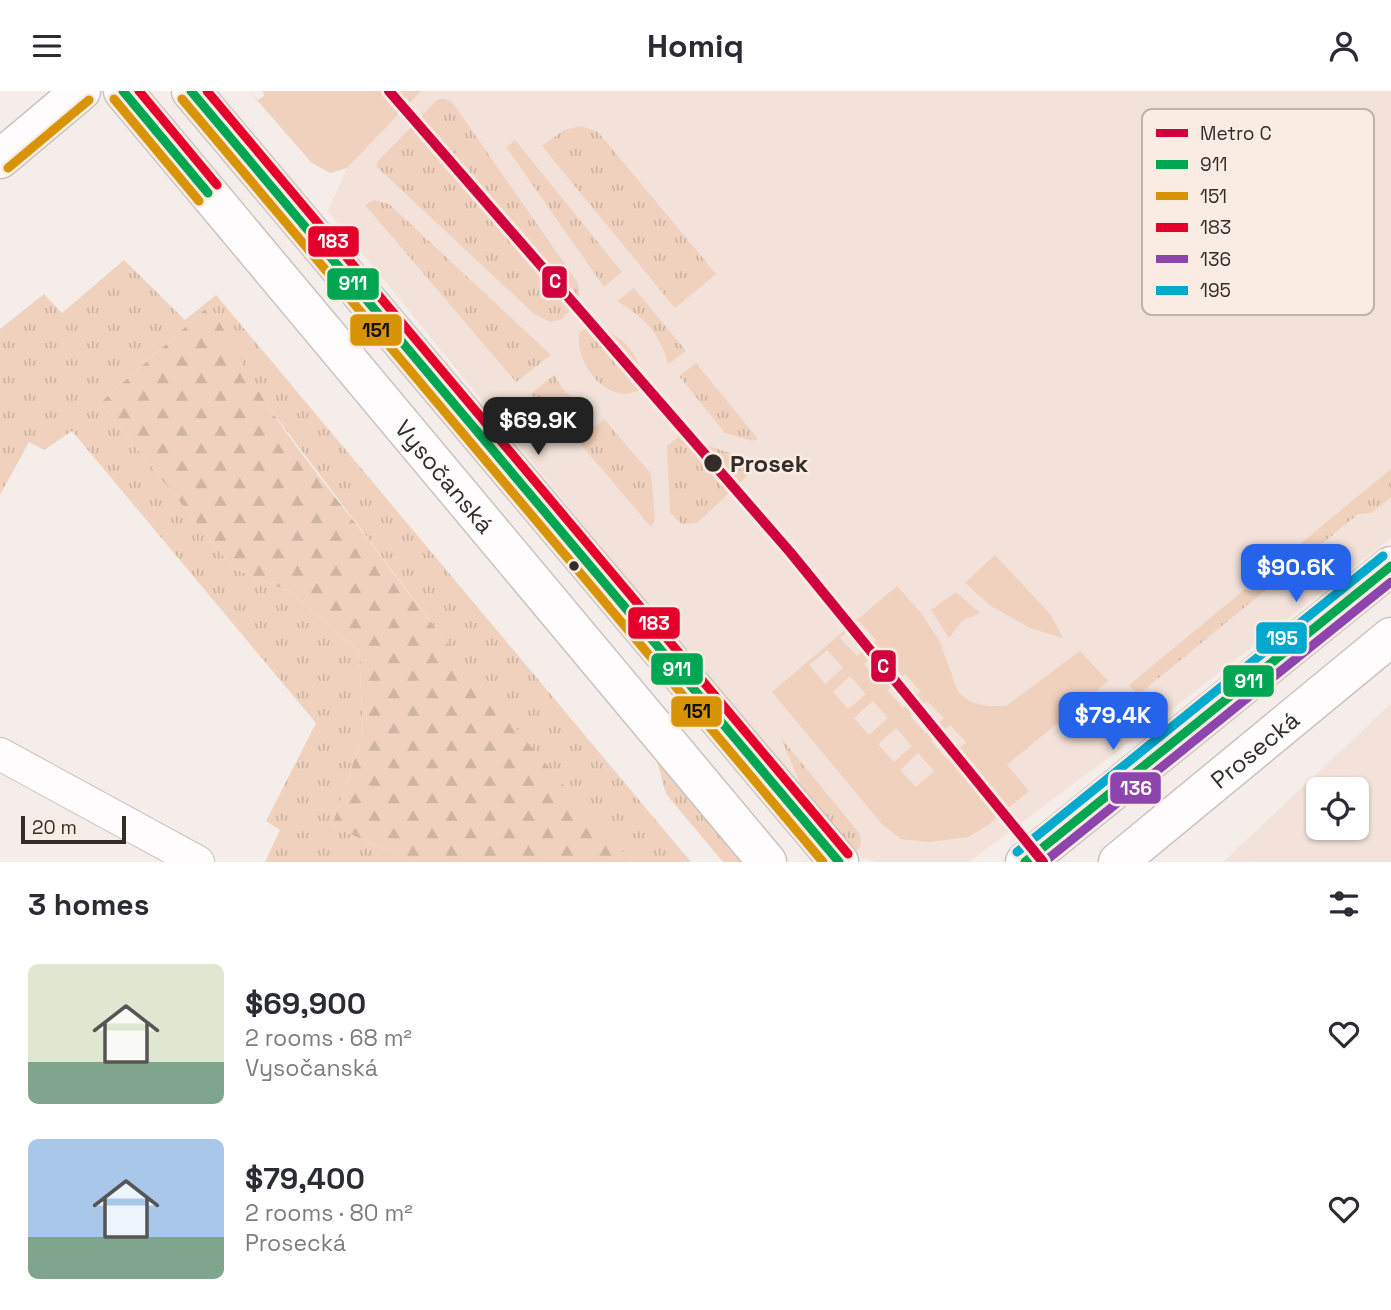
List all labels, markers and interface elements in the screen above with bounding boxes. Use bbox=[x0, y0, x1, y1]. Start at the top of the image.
text: Homiq bbox=[647, 26, 744, 66]
icon: menu bbox=[28, 27, 66, 65]
icon: person bbox=[1325, 27, 1363, 65]
legend bbox=[1142, 109, 1374, 315]
text: Metro C bbox=[1200, 121, 1272, 146]
text: 911 bbox=[1200, 152, 1228, 177]
text: 151 bbox=[1200, 184, 1227, 209]
text: 183 bbox=[1200, 215, 1231, 240]
line badge: 183 bbox=[307, 225, 360, 258]
text: 183 bbox=[317, 229, 349, 254]
text: 136 bbox=[1200, 247, 1231, 272]
line badge: C bbox=[541, 265, 568, 299]
line badge: 911 bbox=[326, 267, 380, 301]
text: C bbox=[549, 269, 561, 294]
text: 911 bbox=[339, 271, 367, 296]
text: 195 bbox=[1200, 278, 1231, 303]
line badge: 151 bbox=[349, 313, 403, 347]
text: 151 bbox=[362, 318, 390, 343]
pin: $69.9K bbox=[481, 397, 595, 457]
text: $69.9K bbox=[499, 405, 577, 435]
street label: Vysočanská bbox=[388, 413, 501, 540]
place label: Prosek bbox=[730, 448, 809, 479]
marker: Prosek bbox=[702, 452, 724, 474]
pin: $90.6K bbox=[1239, 545, 1353, 604]
text: $90.6K bbox=[1257, 552, 1335, 582]
unlabelled marker bbox=[567, 559, 581, 573]
line badge: 183 bbox=[627, 606, 681, 640]
text: 183 bbox=[638, 611, 670, 636]
line badge: 195 bbox=[1255, 621, 1308, 655]
text: 195 bbox=[1266, 626, 1298, 651]
line badge: C bbox=[870, 649, 897, 683]
line badge: 911 bbox=[650, 652, 704, 686]
text: C bbox=[877, 654, 889, 679]
text: 911 bbox=[663, 657, 691, 682]
line badge: 911 bbox=[1222, 664, 1275, 698]
text: 911 bbox=[1235, 669, 1263, 694]
pin: $79.4K bbox=[1056, 693, 1170, 752]
line badge: 151 bbox=[670, 695, 723, 728]
text: 151 bbox=[683, 699, 711, 724]
text: $79.4K bbox=[1075, 700, 1151, 730]
street label: Prosecká bbox=[1204, 704, 1305, 795]
line badge: 136 bbox=[1109, 771, 1162, 805]
text: 136 bbox=[1120, 776, 1152, 801]
map controls bbox=[1306, 777, 1369, 840]
button: locate bbox=[1306, 777, 1369, 840]
scale bar bbox=[21, 813, 126, 845]
text: 20 m bbox=[32, 815, 77, 840]
text: 3 homes bbox=[28, 885, 149, 924]
icon: filters bbox=[1325, 885, 1363, 923]
text: $69,900 bbox=[245, 984, 366, 1023]
icon: home bbox=[84, 992, 168, 1076]
icon: heart bbox=[1325, 1015, 1363, 1053]
text: 2 rooms · 68 m² bbox=[245, 1023, 412, 1053]
text: Vysočanská bbox=[245, 1053, 378, 1083]
text: $79,400 bbox=[245, 1159, 365, 1198]
icon: home bbox=[84, 1167, 168, 1251]
icon: heart bbox=[1325, 1190, 1363, 1228]
text: 2 rooms · 80 m² bbox=[245, 1198, 413, 1228]
text: Prosecká bbox=[245, 1228, 346, 1258]

